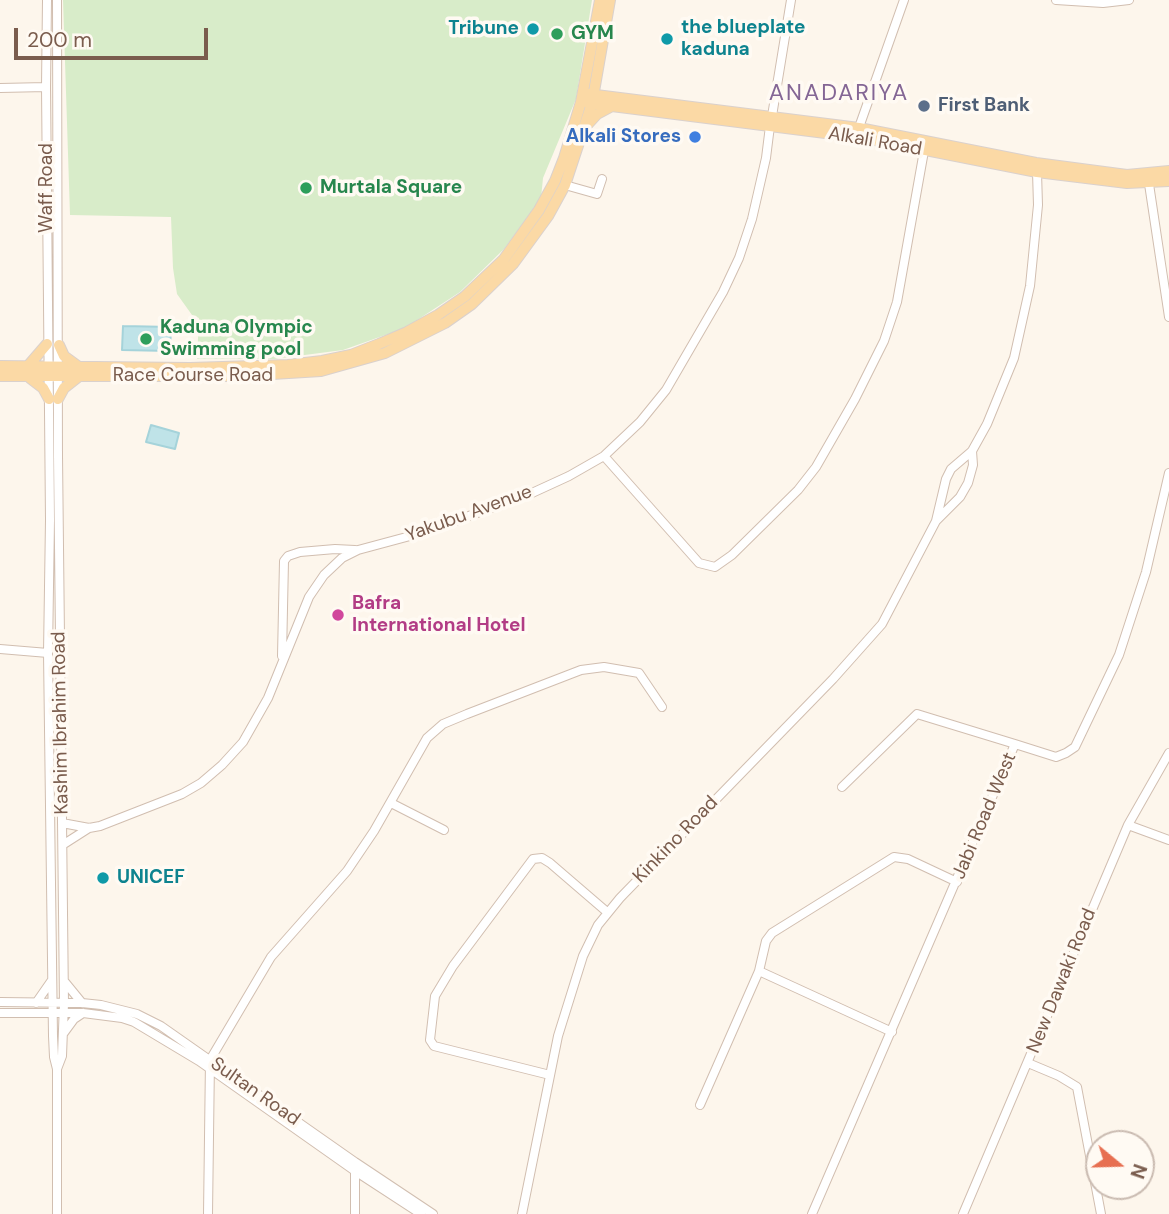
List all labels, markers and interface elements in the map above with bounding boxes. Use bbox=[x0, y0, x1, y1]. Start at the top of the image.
scale bar bbox=[18, 14, 212, 58]
place label: the blueplate kaduna bbox=[681, 17, 805, 61]
place label: Tribune bbox=[448, 18, 519, 40]
marker: Tribune bbox=[525, 21, 541, 37]
place label: GYM bbox=[571, 23, 614, 45]
text: 200 m bbox=[27, 26, 92, 54]
marker: GYM bbox=[549, 26, 565, 42]
marker: the blueplate kaduna bbox=[659, 31, 675, 47]
district label: ANADARIYA bbox=[770, 80, 908, 108]
place label: First Bank bbox=[938, 95, 1030, 117]
marker: First Bank bbox=[916, 98, 932, 114]
street label: Alkali Road bbox=[826, 123, 924, 161]
place label: Alkali Stores bbox=[566, 126, 681, 148]
marker: Alkali Stores bbox=[687, 129, 703, 145]
street label: Waff Road bbox=[36, 143, 58, 233]
place label: Murtala Square bbox=[320, 177, 462, 199]
marker: Murtala Square bbox=[298, 180, 314, 196]
place label: Kaduna Olympic Swimming pool bbox=[160, 317, 313, 361]
marker: Kaduna Olympic Swimming pool bbox=[138, 331, 154, 347]
street label: Race Course Road bbox=[113, 365, 273, 387]
street label: Yakubu Avenue bbox=[403, 481, 535, 547]
place label: Bafra International Hotel bbox=[352, 593, 526, 637]
marker: Bafra International Hotel bbox=[330, 607, 346, 623]
street label: Kashim Ibrahim Road bbox=[48, 631, 74, 815]
street label: Jabi Road West bbox=[948, 749, 1022, 883]
street label: Kinkino Road bbox=[629, 792, 723, 888]
place label: UNICEF bbox=[117, 867, 185, 889]
marker: UNICEF bbox=[95, 870, 111, 886]
street label: New Dawaki Road bbox=[1023, 905, 1101, 1057]
street label: Sultan Road bbox=[206, 1053, 304, 1131]
north arrow bbox=[1085, 1130, 1155, 1200]
text: N bbox=[1124, 1161, 1153, 1182]

